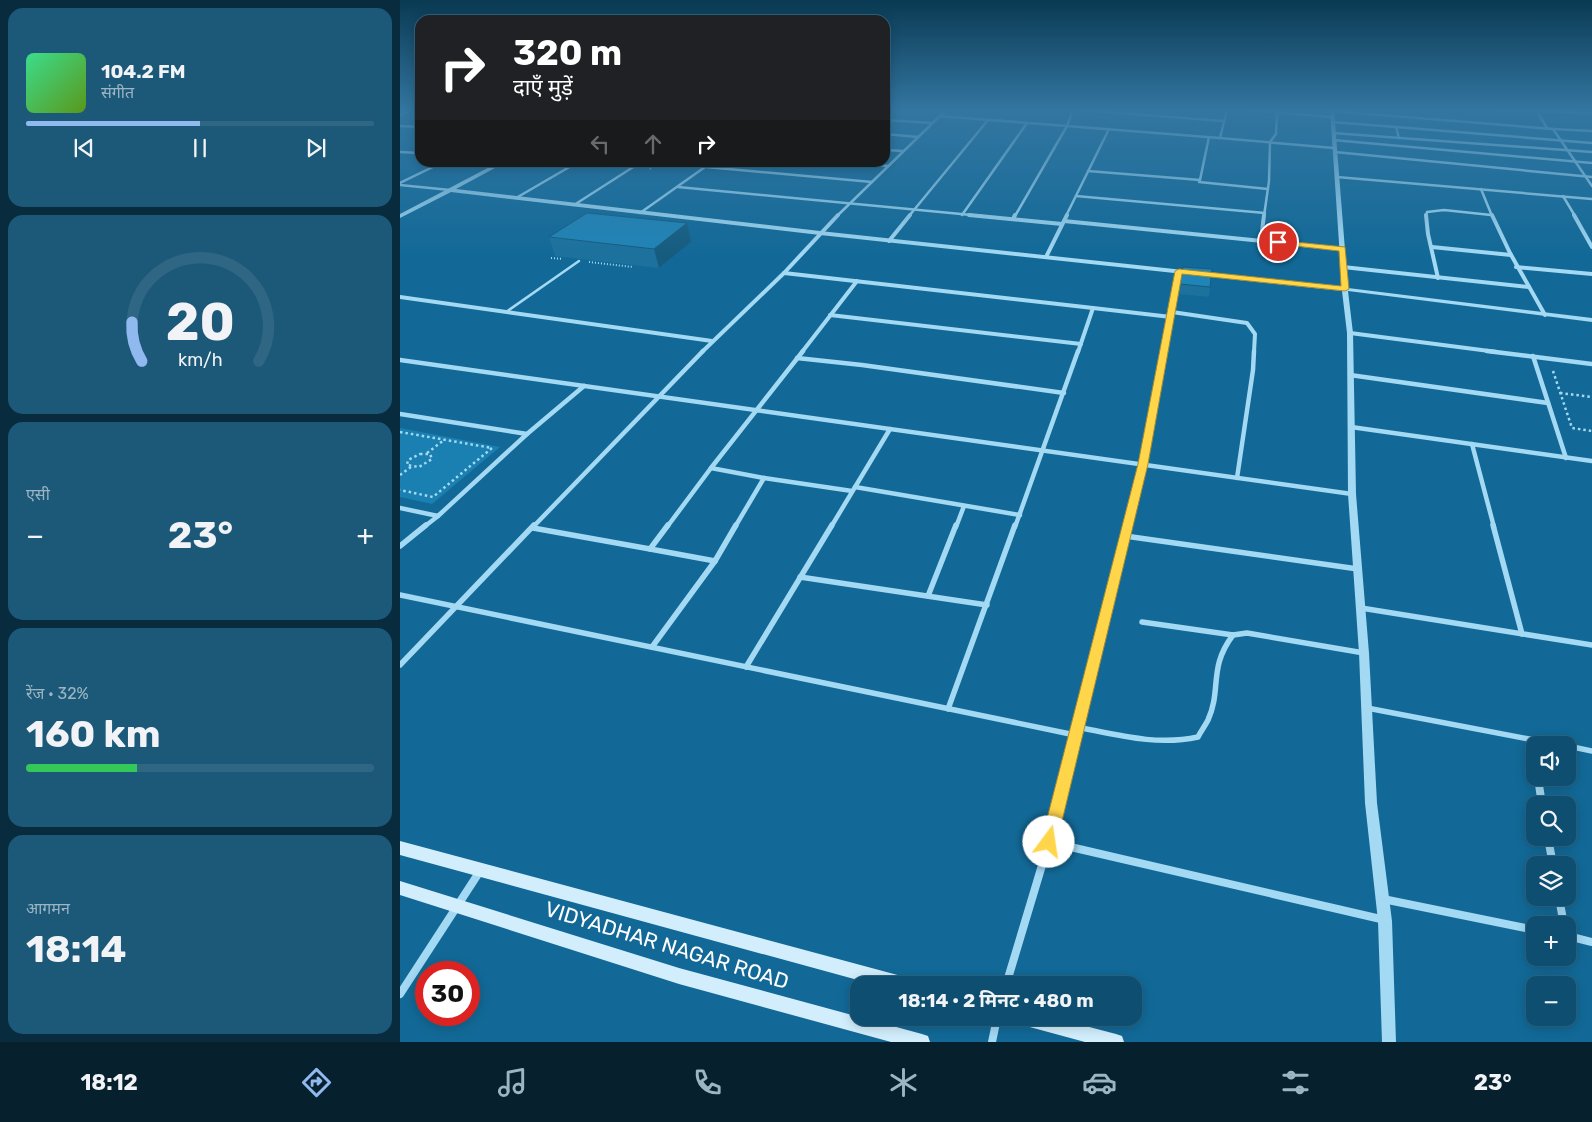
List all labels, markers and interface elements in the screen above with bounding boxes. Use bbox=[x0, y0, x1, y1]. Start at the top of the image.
text: 320 m bbox=[513, 32, 622, 74]
icon: right bbox=[430, 35, 495, 100]
text: 104.2 FM bbox=[101, 60, 185, 83]
text: दाएँ मुड़ें bbox=[513, 74, 573, 101]
text: संगीत bbox=[101, 83, 134, 102]
icon: left bbox=[586, 130, 614, 158]
icon: ahead bbox=[639, 130, 667, 158]
icon: right bbox=[692, 130, 720, 158]
icon: previous bbox=[70, 134, 98, 162]
icon: pause bbox=[186, 134, 214, 162]
icon: next bbox=[302, 134, 330, 162]
pin bbox=[1257, 221, 1299, 263]
icon: arrive bbox=[1264, 228, 1292, 256]
text: 20 bbox=[165, 291, 235, 353]
text: km/h bbox=[178, 349, 222, 370]
text: एसी bbox=[26, 485, 50, 504]
text: 23° bbox=[168, 512, 233, 558]
text: − bbox=[26, 519, 44, 552]
text: + bbox=[357, 519, 374, 552]
text: रेंज · 32% bbox=[26, 684, 89, 703]
text: 160 km bbox=[26, 711, 161, 757]
map controls bbox=[1526, 736, 1576, 1026]
button: sound bbox=[1526, 736, 1576, 786]
button: search bbox=[1526, 796, 1576, 846]
position arrow bbox=[1022, 815, 1074, 867]
button: layers bbox=[1526, 856, 1576, 906]
street label: VIDYADHAR NAGAR ROAD bbox=[542, 896, 792, 994]
text: आगमन bbox=[26, 899, 70, 918]
button: + bbox=[1526, 916, 1576, 966]
text: 18:14 bbox=[26, 926, 127, 972]
speed limit sign: 30 bbox=[415, 961, 480, 1026]
button: − bbox=[1526, 976, 1576, 1026]
text: 18:14 · 2 मिनट · 480 m bbox=[898, 989, 1094, 1012]
icon: directions bbox=[299, 1065, 334, 1100]
icon: music bbox=[495, 1065, 530, 1100]
icon: phone bbox=[690, 1065, 725, 1100]
icon: climate bbox=[886, 1065, 921, 1100]
icon: car bbox=[1082, 1065, 1117, 1100]
icon: filters bbox=[1278, 1065, 1313, 1100]
text: 18:12 bbox=[80, 1069, 138, 1096]
text: 23° bbox=[1474, 1069, 1512, 1096]

